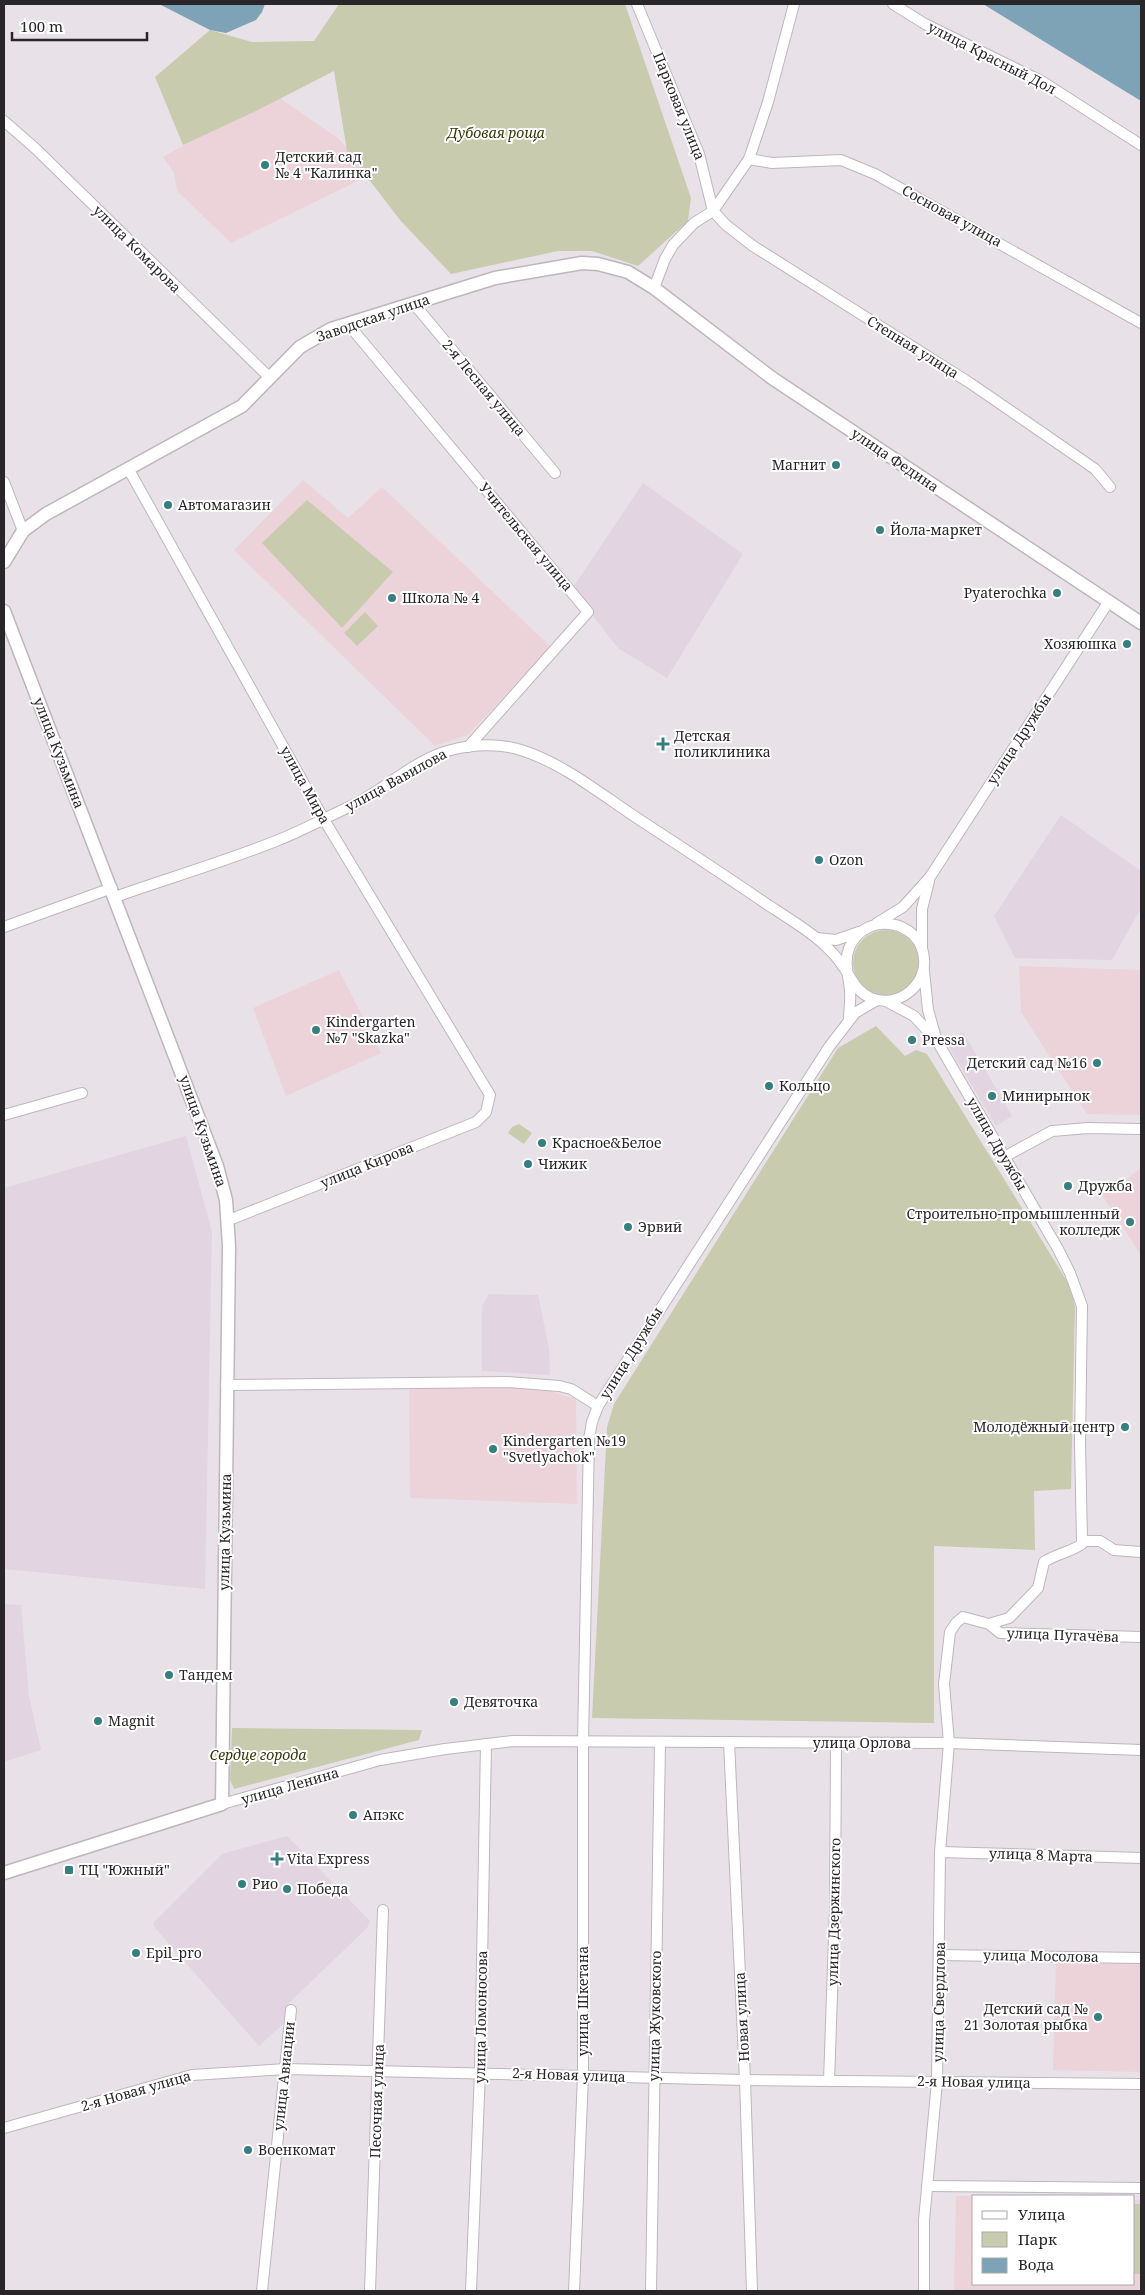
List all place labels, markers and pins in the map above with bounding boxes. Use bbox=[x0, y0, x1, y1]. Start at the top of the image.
place label: Детский сад № 4 "Калинка" bbox=[275, 147, 377, 182]
marker: Детский сад № 4 "Калинка" bbox=[259, 159, 271, 171]
place label: Магнит bbox=[772, 455, 827, 474]
marker: Магнит bbox=[830, 459, 842, 471]
place label: Автомагазин bbox=[178, 495, 271, 514]
marker: Автомагазин bbox=[162, 499, 174, 511]
place label: Йола-маркет bbox=[890, 520, 983, 539]
marker: Йола-маркет bbox=[874, 524, 886, 536]
place label: Pyaterochka bbox=[964, 583, 1047, 602]
marker: Pyaterochka bbox=[1051, 587, 1063, 599]
place label: Школа № 4 bbox=[402, 588, 480, 607]
marker: Школа № 4 bbox=[386, 592, 398, 604]
place label: Хозяюшка bbox=[1044, 634, 1117, 653]
marker: Хозяюшка bbox=[1121, 638, 1133, 650]
place label: Детская поликлиника bbox=[674, 726, 771, 761]
marker: Детская поликлиника bbox=[656, 737, 670, 751]
place label: Ozon bbox=[829, 850, 864, 869]
marker: Ozon bbox=[813, 854, 825, 866]
place label: Kindergarten №7 "Skazka" bbox=[326, 1012, 415, 1047]
marker: Kindergarten №7 "Skazka" bbox=[310, 1024, 322, 1036]
place label: Pressa bbox=[922, 1030, 965, 1049]
marker: Pressa bbox=[906, 1034, 918, 1046]
place label: Детский сад №16 bbox=[967, 1053, 1087, 1072]
marker: Детский сад №16 bbox=[1091, 1057, 1103, 1069]
place label: Кольцо bbox=[779, 1076, 830, 1095]
marker: Кольцо bbox=[763, 1080, 775, 1092]
place label: Минирынок bbox=[1002, 1086, 1091, 1105]
marker: Минирынок bbox=[986, 1090, 998, 1102]
place label: Красное&Белое bbox=[552, 1133, 661, 1152]
marker: Красное&Белое bbox=[536, 1137, 548, 1149]
place label: Чижик bbox=[538, 1154, 588, 1173]
marker: Чижик bbox=[522, 1158, 534, 1170]
place label: Дружба bbox=[1078, 1176, 1133, 1195]
marker: Дружба bbox=[1062, 1180, 1074, 1192]
place label: Строительно-промышленный колледж bbox=[907, 1204, 1121, 1239]
marker: Строительно-промышленный колледж bbox=[1124, 1216, 1136, 1228]
place label: Эрвий bbox=[638, 1217, 682, 1236]
marker: Эрвий bbox=[622, 1221, 634, 1233]
place label: Молодёжный центр bbox=[973, 1417, 1115, 1436]
marker: Молодёжный центр bbox=[1119, 1421, 1131, 1433]
place label: Kindergarten №19 "Svetlyachok" bbox=[503, 1431, 626, 1466]
marker: Kindergarten №19 "Svetlyachok" bbox=[487, 1443, 499, 1455]
place label: Тандем bbox=[179, 1665, 233, 1684]
marker: Тандем bbox=[163, 1669, 175, 1681]
place label: Девяточка bbox=[464, 1692, 538, 1711]
marker: Девяточка bbox=[448, 1696, 460, 1708]
place label: Magnit bbox=[108, 1711, 155, 1730]
marker: Magnit bbox=[92, 1715, 104, 1727]
place label: Апэкс bbox=[363, 1805, 404, 1824]
marker: Апэкс bbox=[347, 1809, 359, 1821]
place label: Vita Express bbox=[287, 1849, 370, 1868]
marker: Vita Express bbox=[271, 1853, 283, 1865]
place label: ТЦ "Южный" bbox=[79, 1860, 170, 1879]
marker: ТЦ "Южный" bbox=[63, 1864, 75, 1876]
place label: Рио bbox=[252, 1874, 278, 1893]
marker: Рио bbox=[236, 1878, 248, 1890]
place label: Победа bbox=[297, 1879, 348, 1898]
marker: Победа bbox=[281, 1883, 293, 1895]
place label: Epil_pro bbox=[146, 1943, 202, 1962]
marker: Epil_pro bbox=[130, 1947, 142, 1959]
place label: Детский сад № 21 Золотая рыбка bbox=[964, 1999, 1088, 2034]
marker: Детский сад № 21 Золотая рыбка bbox=[1092, 2011, 1104, 2023]
place label: Военкомат bbox=[258, 2140, 336, 2159]
marker: Военкомат bbox=[242, 2144, 254, 2156]

